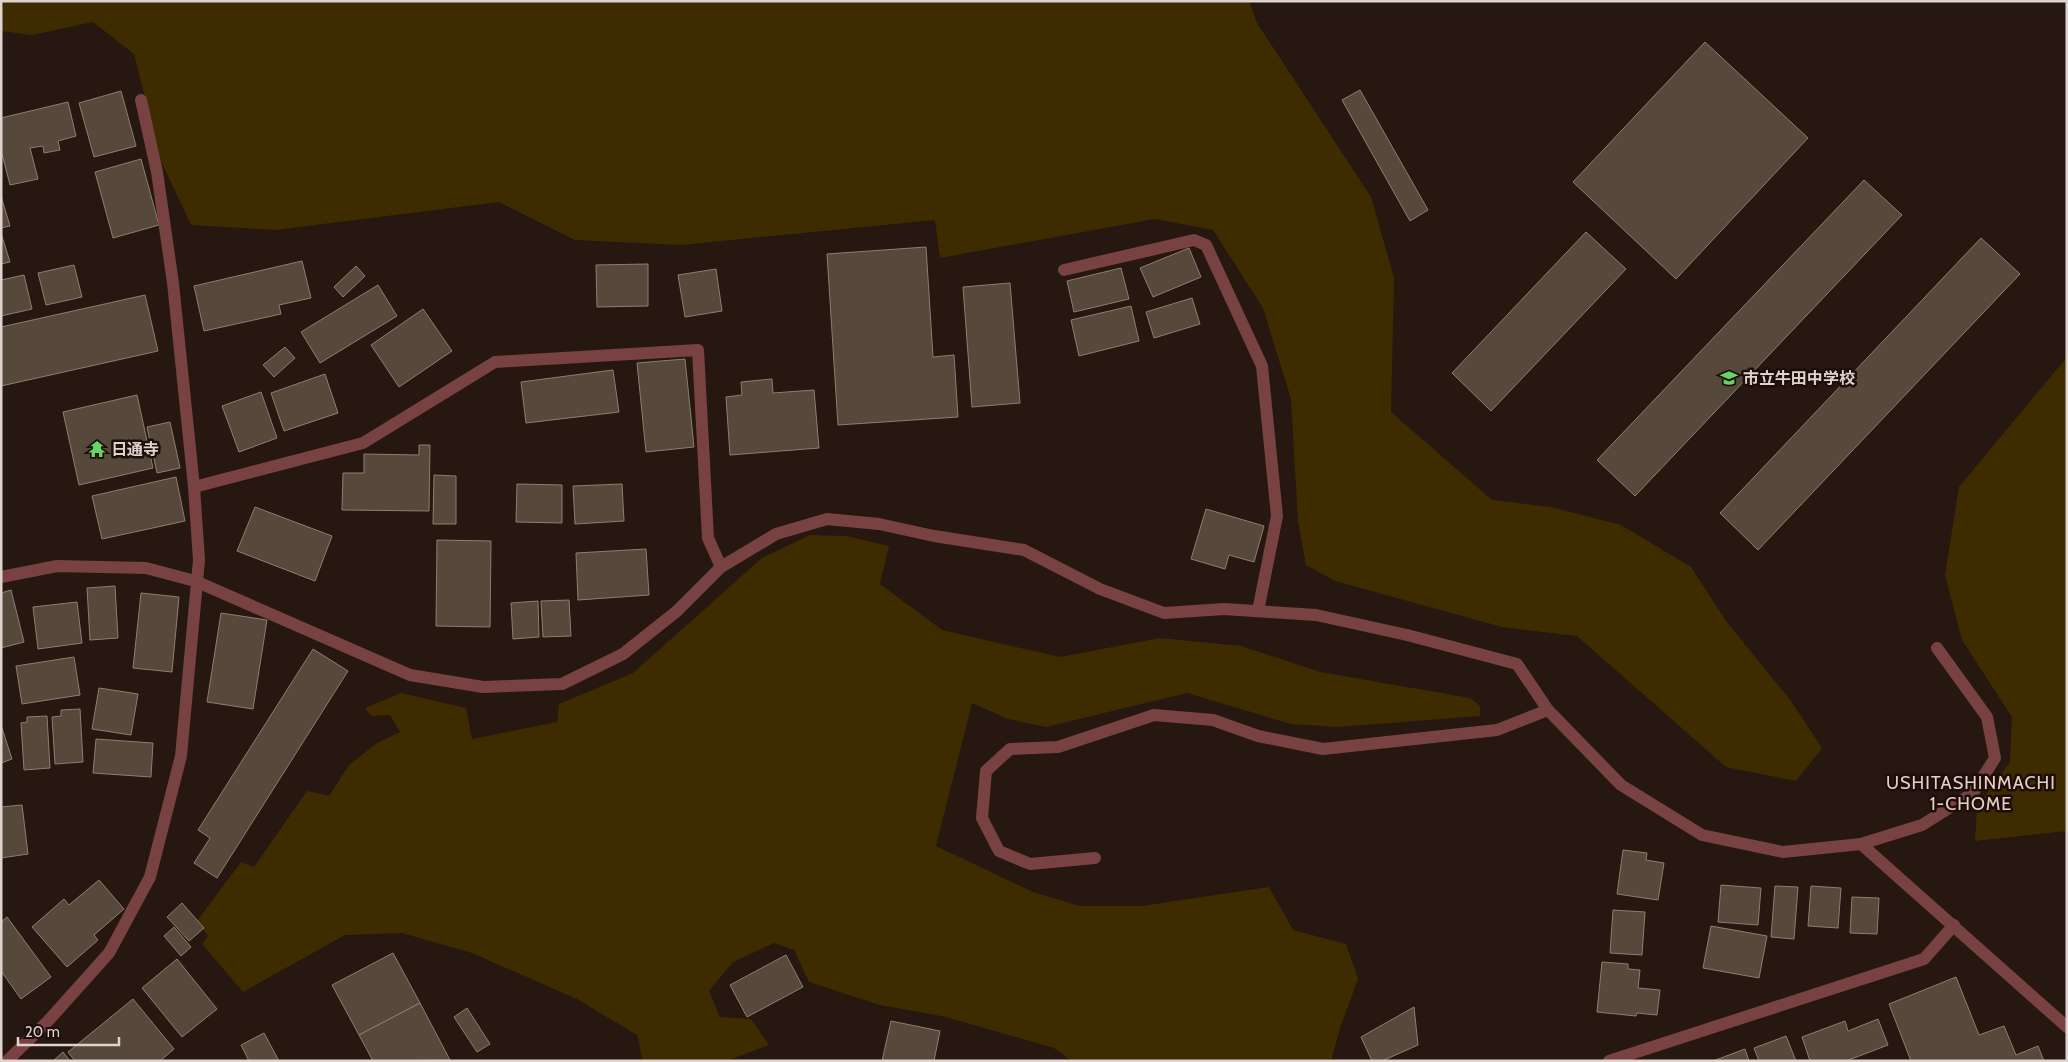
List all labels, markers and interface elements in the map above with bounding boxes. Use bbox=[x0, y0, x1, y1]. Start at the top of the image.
school or university icon: 市立牛田中学校 bbox=[1719, 368, 1739, 388]
place label: 市立牛田中学校 bbox=[1743, 369, 1855, 388]
temple icon: 日通寺 bbox=[87, 439, 107, 459]
place label: 日通寺 bbox=[111, 440, 159, 459]
district label: USHITASHINMACHI 1-CHOME bbox=[1886, 772, 2056, 815]
scale bar bbox=[18, 1014, 119, 1046]
text: 20 m bbox=[25, 1023, 60, 1041]

